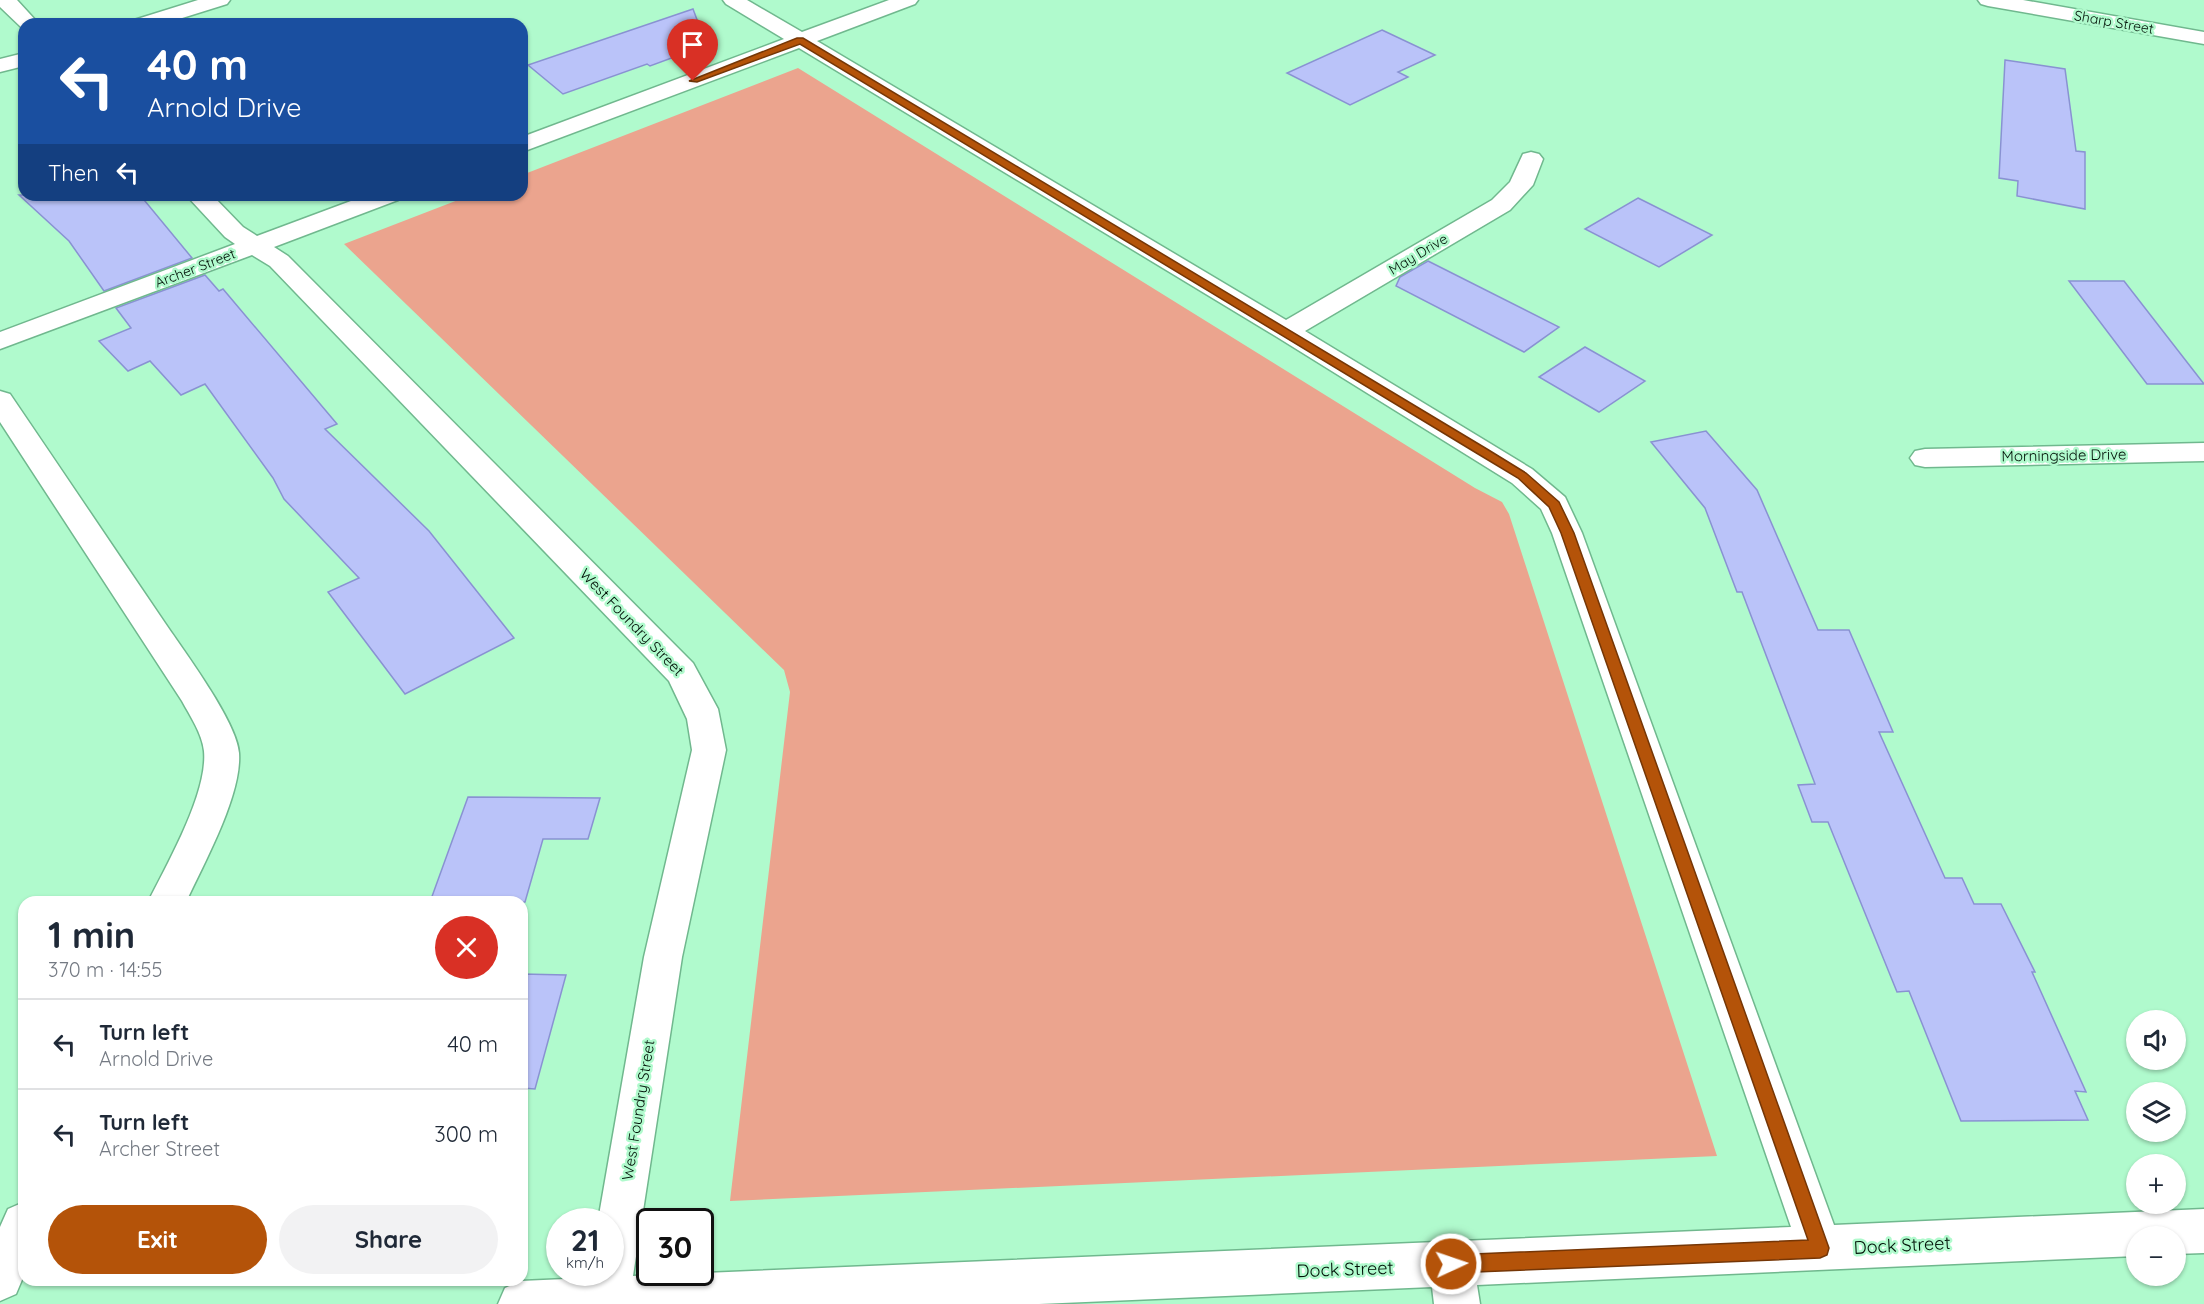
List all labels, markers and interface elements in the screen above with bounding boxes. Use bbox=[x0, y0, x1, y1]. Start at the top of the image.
street label: Sharp Street bbox=[2073, 6, 2155, 38]
pin bbox=[667, 19, 718, 81]
icon: arrive bbox=[676, 28, 709, 61]
text: 40 m bbox=[147, 38, 248, 91]
icon: left bbox=[48, 42, 126, 120]
text: Arnold Drive bbox=[147, 90, 301, 124]
icon: left bbox=[111, 156, 144, 189]
text: Then bbox=[48, 159, 99, 187]
street label: May Drive bbox=[1385, 229, 1451, 279]
street label: Archer Street bbox=[152, 244, 238, 292]
street label: Morningside Drive bbox=[2001, 444, 2127, 466]
street label: West Foundry Street bbox=[576, 564, 688, 680]
text: 1 min bbox=[48, 912, 135, 957]
button: close bbox=[435, 916, 498, 979]
text: 370 m · 14:55 bbox=[48, 957, 162, 982]
map controls bbox=[2126, 1010, 2186, 1286]
button: sound bbox=[2126, 1010, 2186, 1070]
text: Turn left bbox=[99, 1018, 189, 1046]
icon: left bbox=[48, 1028, 81, 1061]
text: 40 m bbox=[447, 1030, 498, 1058]
street label: West Foundry Street bbox=[618, 1038, 658, 1182]
text: Arnold Drive bbox=[99, 1046, 213, 1071]
button: layers bbox=[2126, 1082, 2186, 1142]
text: Turn left bbox=[99, 1108, 189, 1136]
icon: left bbox=[48, 1118, 81, 1151]
text: 300 m bbox=[434, 1120, 498, 1148]
text: Archer Street bbox=[99, 1136, 220, 1161]
button: + bbox=[2126, 1154, 2186, 1214]
button: Exit bbox=[48, 1205, 267, 1274]
button: Share bbox=[279, 1205, 498, 1274]
speed limit sign: 30 bbox=[636, 1208, 714, 1286]
text: 21 bbox=[571, 1221, 599, 1259]
button: − bbox=[2126, 1226, 2186, 1286]
street label: Dock Street bbox=[1853, 1231, 1951, 1259]
position arrow bbox=[1419, 1232, 1483, 1296]
text: km/h bbox=[566, 1253, 604, 1272]
street label: Dock Street bbox=[1296, 1256, 1394, 1282]

